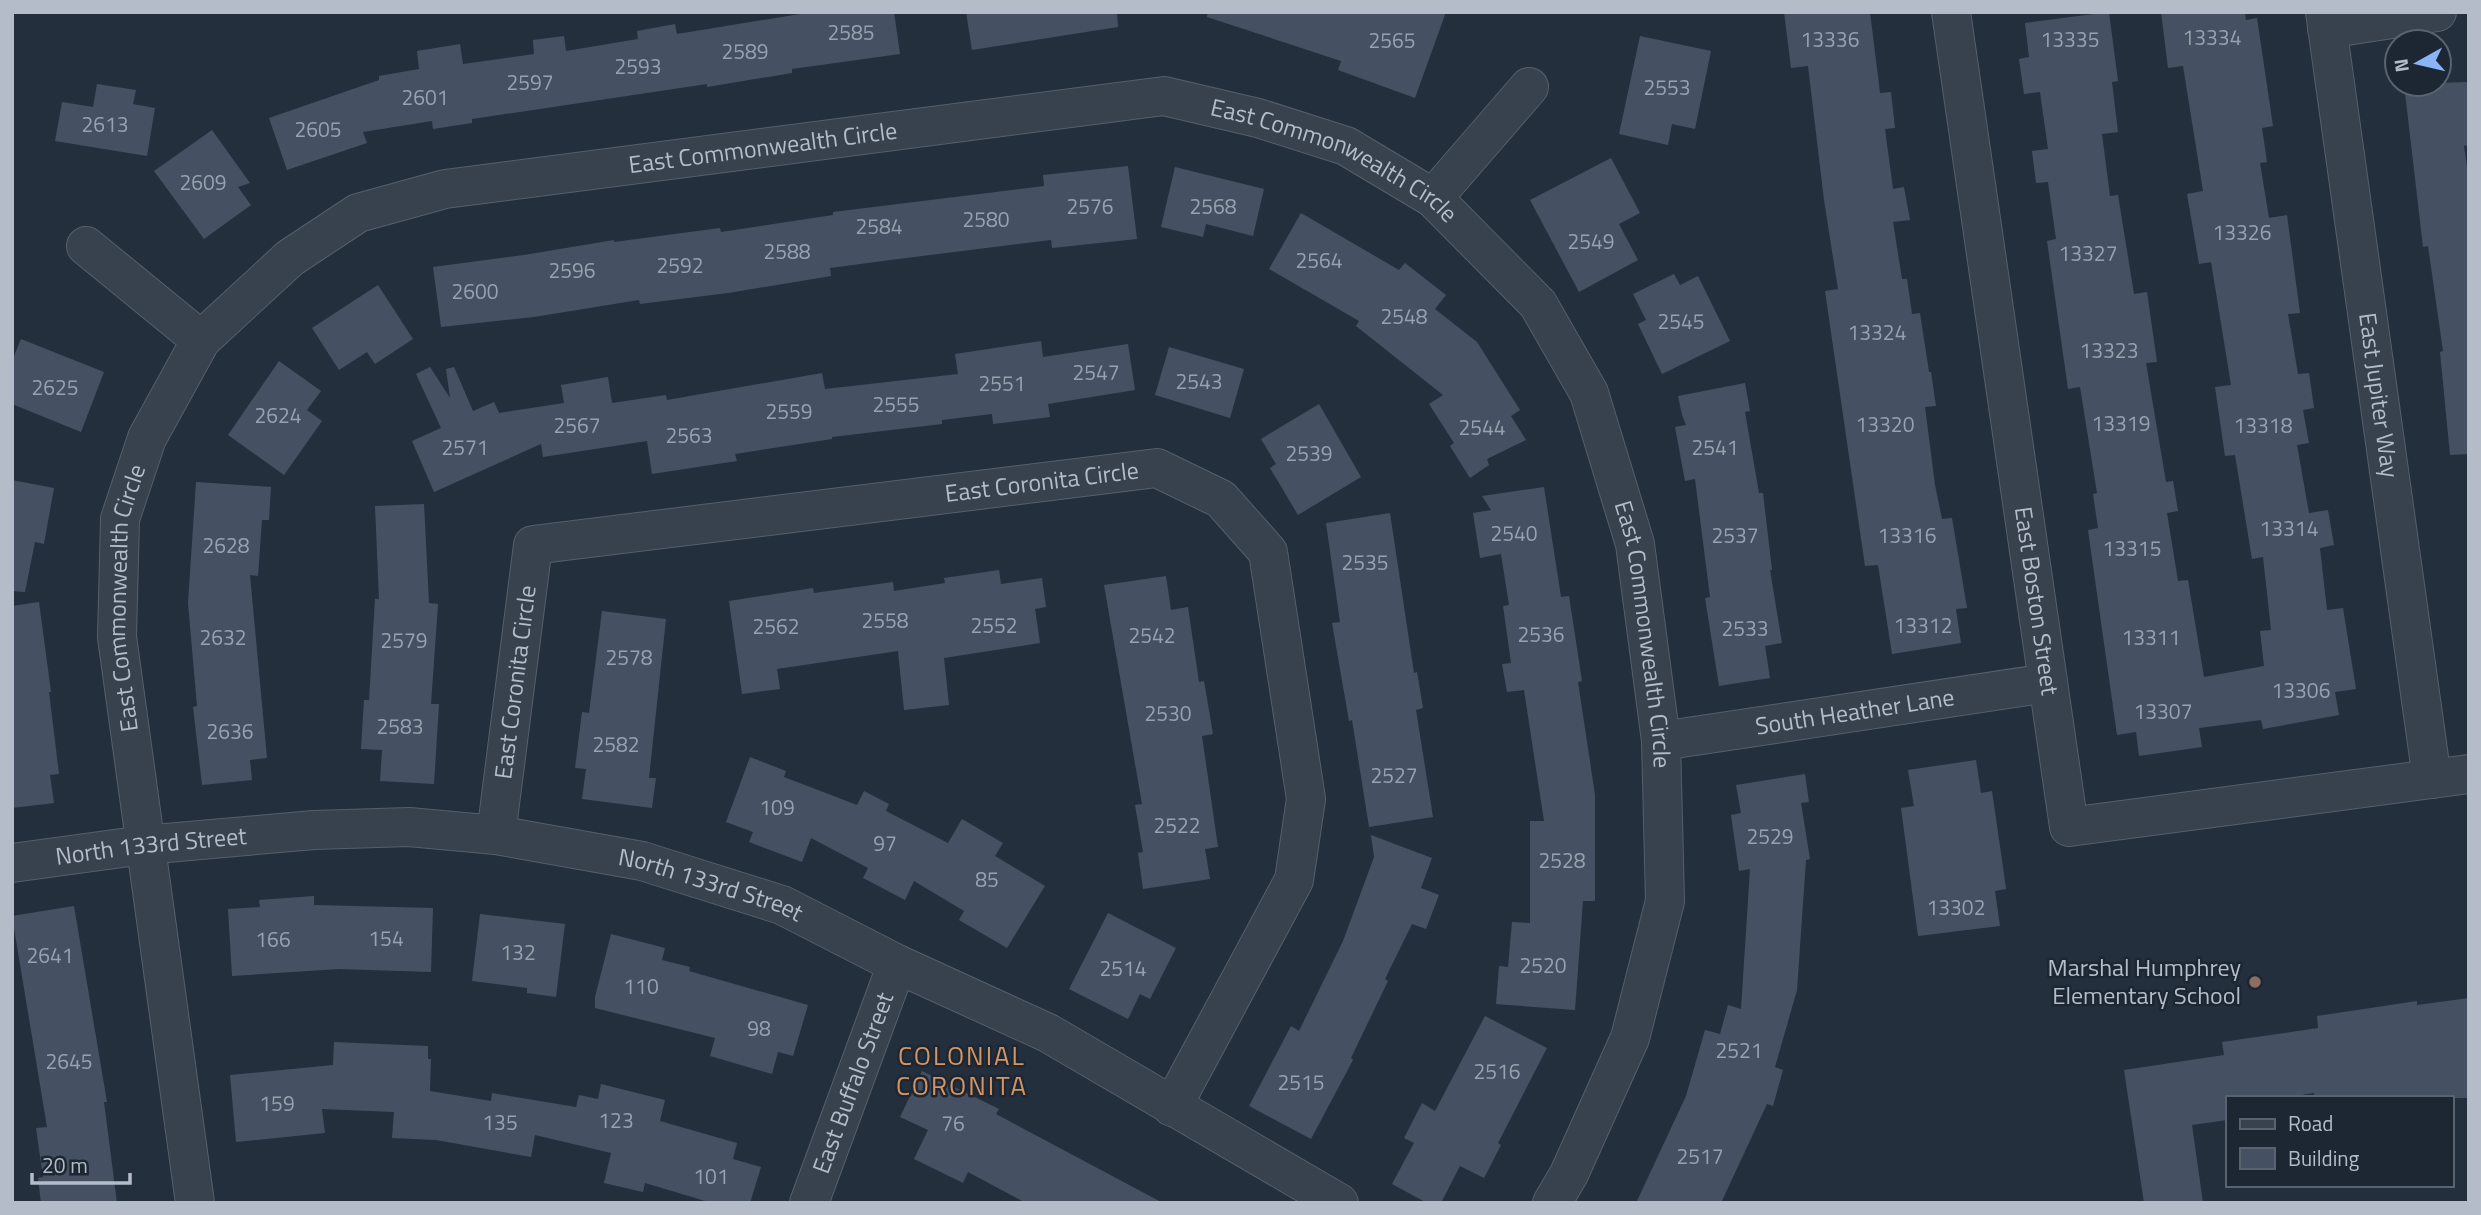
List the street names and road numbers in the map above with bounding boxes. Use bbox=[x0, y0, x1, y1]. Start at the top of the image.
street label: East Commonwealth Circle bbox=[1207, 89, 1467, 230]
street label: East Commonwealth Circle bbox=[626, 112, 899, 182]
street label: East Jupiter Way bbox=[2350, 310, 2409, 480]
street label: East Coronita Circle bbox=[943, 451, 1141, 511]
street label: East Commonwealth Circle bbox=[98, 459, 154, 734]
street label: East Commonwealth Circle bbox=[1606, 496, 1681, 769]
street label: East Boston Street bbox=[2006, 504, 2069, 698]
street label: East Coronita Circle bbox=[484, 583, 545, 781]
street label: South Heather Lane bbox=[1753, 678, 1957, 744]
street label: North 133rd Street bbox=[53, 817, 248, 874]
street label: North 133rd Street bbox=[616, 838, 810, 930]
street label: East Buffalo Street bbox=[802, 986, 902, 1178]

